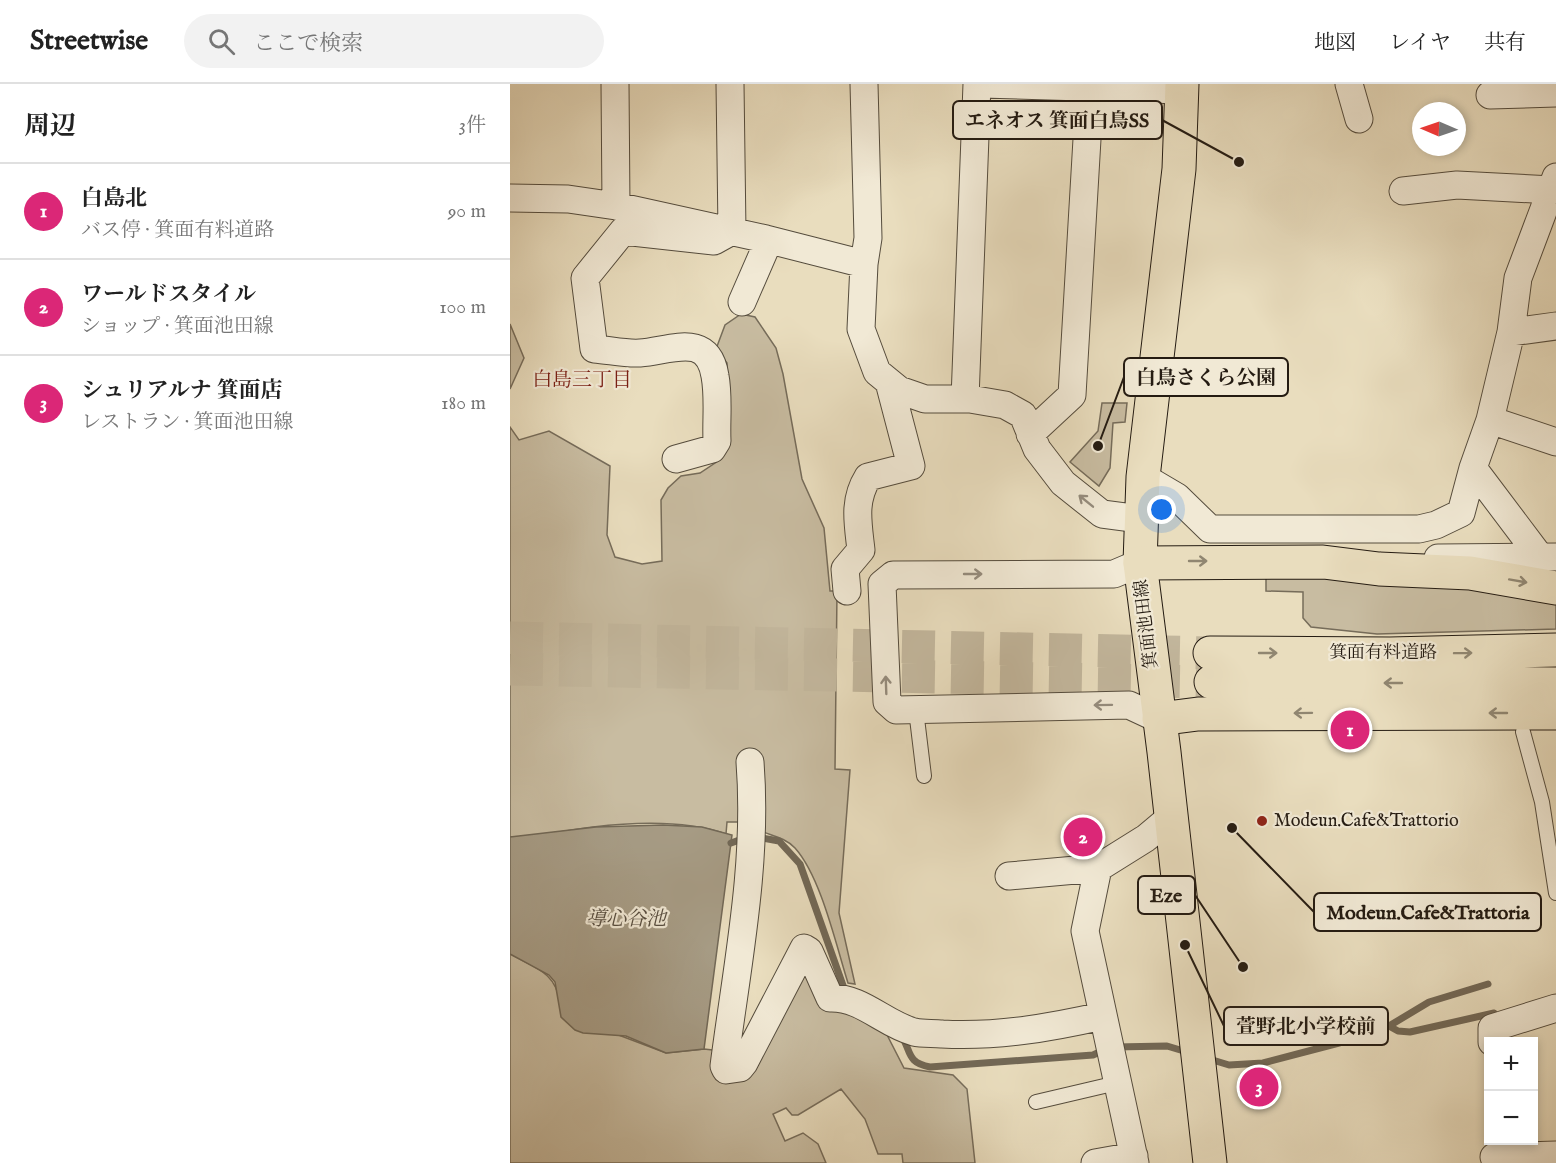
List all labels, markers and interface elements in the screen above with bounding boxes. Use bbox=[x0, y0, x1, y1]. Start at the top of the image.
search box bbox=[184, 14, 604, 68]
text: Streetwise bbox=[30, 24, 148, 59]
icon: search bbox=[205, 25, 238, 58]
text: ここで検索 bbox=[253, 30, 363, 58]
text: 地図 bbox=[1314, 30, 1356, 57]
text: レイヤ bbox=[1389, 30, 1451, 57]
text: 共有 bbox=[1484, 30, 1526, 57]
callout: エネオス 箕面白鳥SS bbox=[953, 101, 1162, 139]
north arrow bbox=[1412, 102, 1466, 156]
text: エネオス 箕面白鳥SS bbox=[965, 109, 1149, 134]
text: 周辺 bbox=[24, 110, 76, 143]
text: 3件 bbox=[459, 113, 486, 138]
text: 白島北 bbox=[81, 185, 147, 213]
text: 1 bbox=[40, 199, 47, 224]
text: 90 m bbox=[448, 199, 486, 224]
text: バス停 · 箕面有料道路 bbox=[81, 218, 274, 243]
text: ワールドスタイル bbox=[81, 281, 256, 309]
text: 2 bbox=[39, 295, 48, 320]
text: 100 m bbox=[439, 295, 486, 320]
text: ショップ · 箕面池田線 bbox=[81, 314, 274, 339]
callout: 白鳥さくら公園 bbox=[1124, 358, 1288, 396]
text: 白鳥さくら公園 bbox=[1136, 366, 1276, 391]
district label: 白島三丁目 bbox=[532, 368, 632, 393]
text: シュリアルナ 箕面店 bbox=[81, 377, 282, 405]
text: 3 bbox=[40, 391, 47, 416]
text: 180 m bbox=[441, 391, 486, 416]
text: レストラン · 箕面池田線 bbox=[81, 410, 294, 435]
one-way arrow bbox=[1078, 495, 1094, 508]
your location bbox=[1147, 495, 1176, 524]
one-way arrow bbox=[1188, 555, 1208, 567]
one-way arrow bbox=[962, 569, 982, 580]
one-way arrow bbox=[1508, 576, 1528, 587]
street label: 箕面池田線 bbox=[1130, 578, 1164, 670]
street label: 箕面有料道路 bbox=[1329, 642, 1437, 665]
one-way arrow bbox=[1453, 647, 1473, 659]
one-way arrow bbox=[1258, 648, 1278, 659]
one-way arrow bbox=[881, 675, 892, 695]
one-way arrow bbox=[1383, 677, 1403, 689]
one-way arrow bbox=[1094, 699, 1114, 711]
one-way arrow bbox=[1293, 707, 1313, 719]
one-way arrow bbox=[1488, 707, 1508, 719]
pin: 1 bbox=[1330, 708, 1370, 752]
place label: Modeun.Cafe&Trattorio bbox=[1274, 810, 1459, 833]
pin: 2 bbox=[1064, 814, 1102, 860]
marker: Modeun.Cafe&Trattorio bbox=[1255, 814, 1269, 828]
callout: Eze bbox=[1138, 876, 1195, 914]
text: Eze bbox=[1150, 884, 1183, 909]
callout: Modeun.Cafe&Trattoria bbox=[1314, 893, 1541, 931]
text: Modeun.Cafe&Trattoria bbox=[1326, 901, 1530, 926]
water label: 導心谷池 bbox=[586, 907, 668, 932]
callout: 萱野北小学校前 bbox=[1224, 1007, 1388, 1045]
text: 萱野北小学校前 bbox=[1236, 1015, 1376, 1040]
map controls bbox=[1484, 1037, 1538, 1145]
button: + bbox=[1484, 1037, 1538, 1091]
pin: 3 bbox=[1240, 1064, 1278, 1110]
button: − bbox=[1484, 1091, 1538, 1145]

